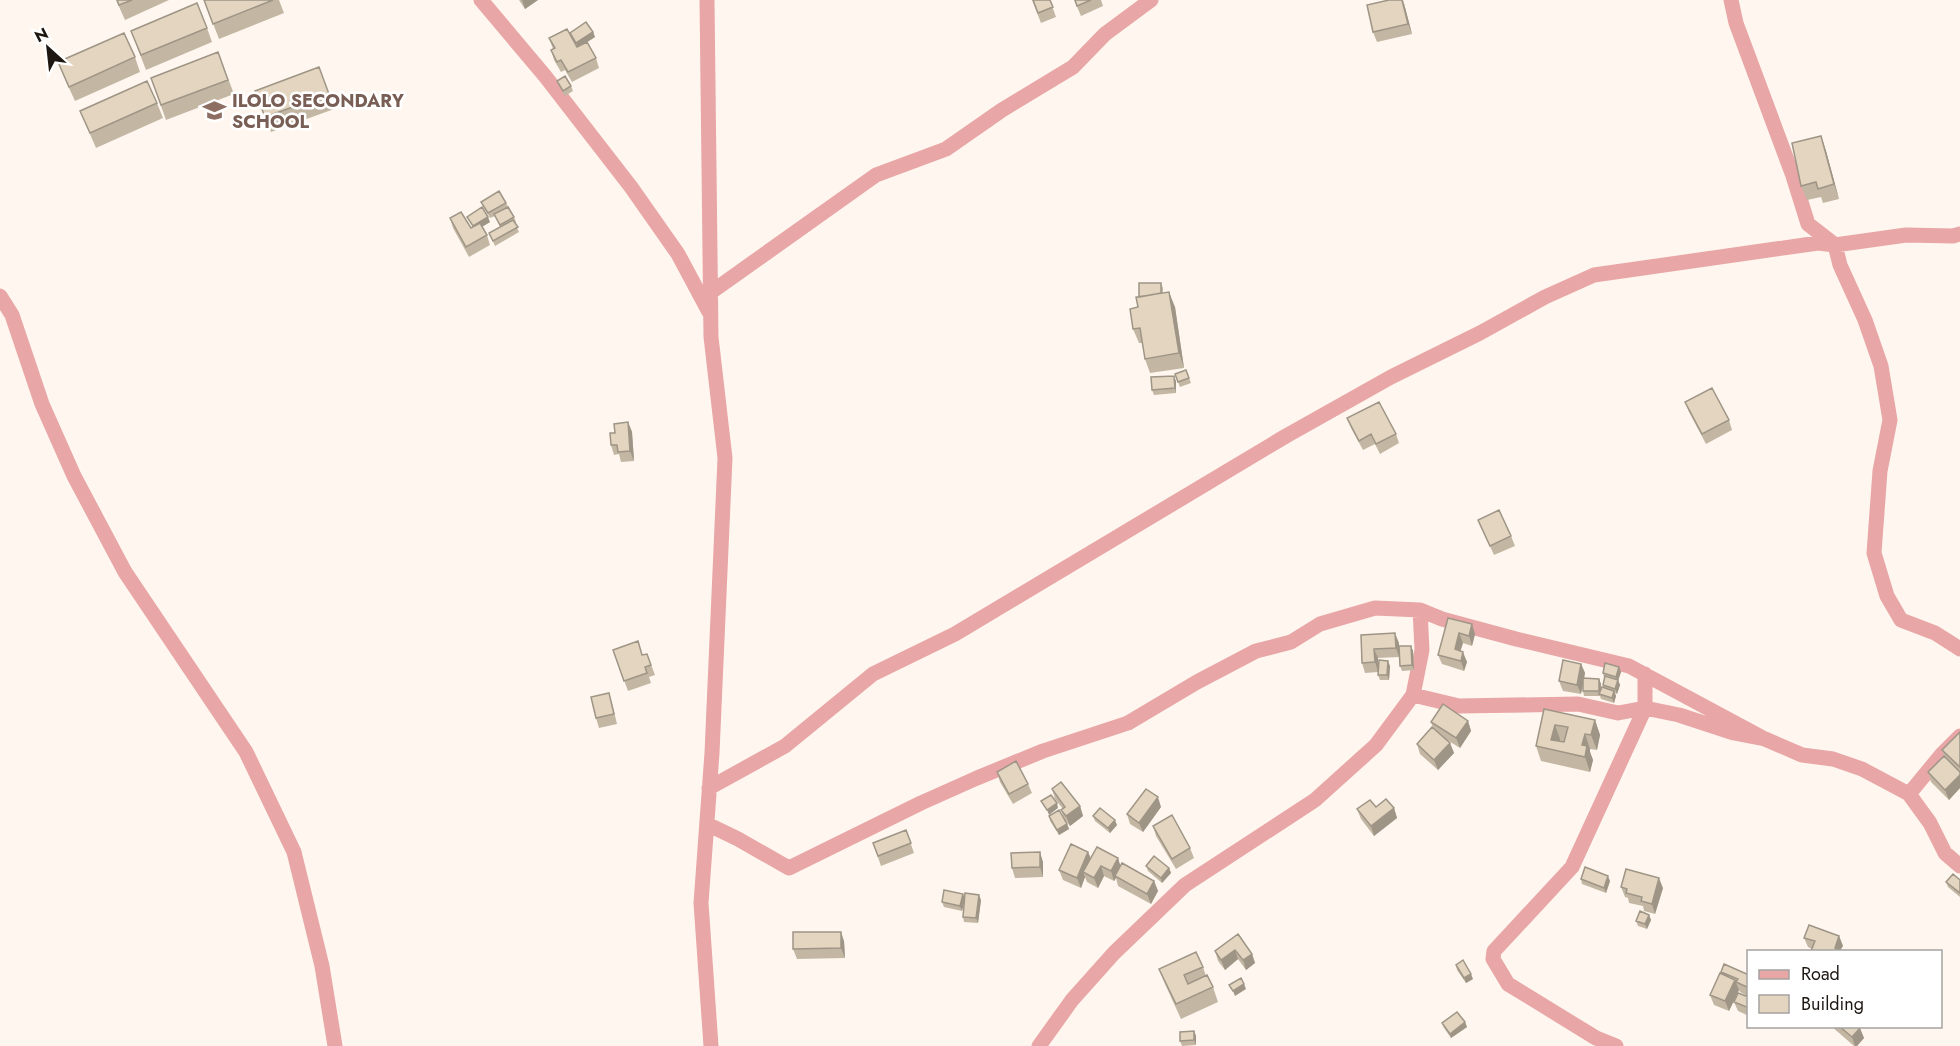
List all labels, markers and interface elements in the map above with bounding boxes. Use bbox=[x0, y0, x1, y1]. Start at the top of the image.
north arrow bbox=[18, 18, 78, 78]
text: N bbox=[31, 22, 52, 48]
place label: ILOLO SECONDARY SCHOOL bbox=[232, 88, 404, 135]
school or university icon: ILOLO SECONDARY SCHOOL bbox=[201, 98, 227, 124]
legend bbox=[1747, 950, 1942, 1028]
text: Road bbox=[1801, 961, 1840, 987]
text: Building bbox=[1801, 991, 1864, 1017]

